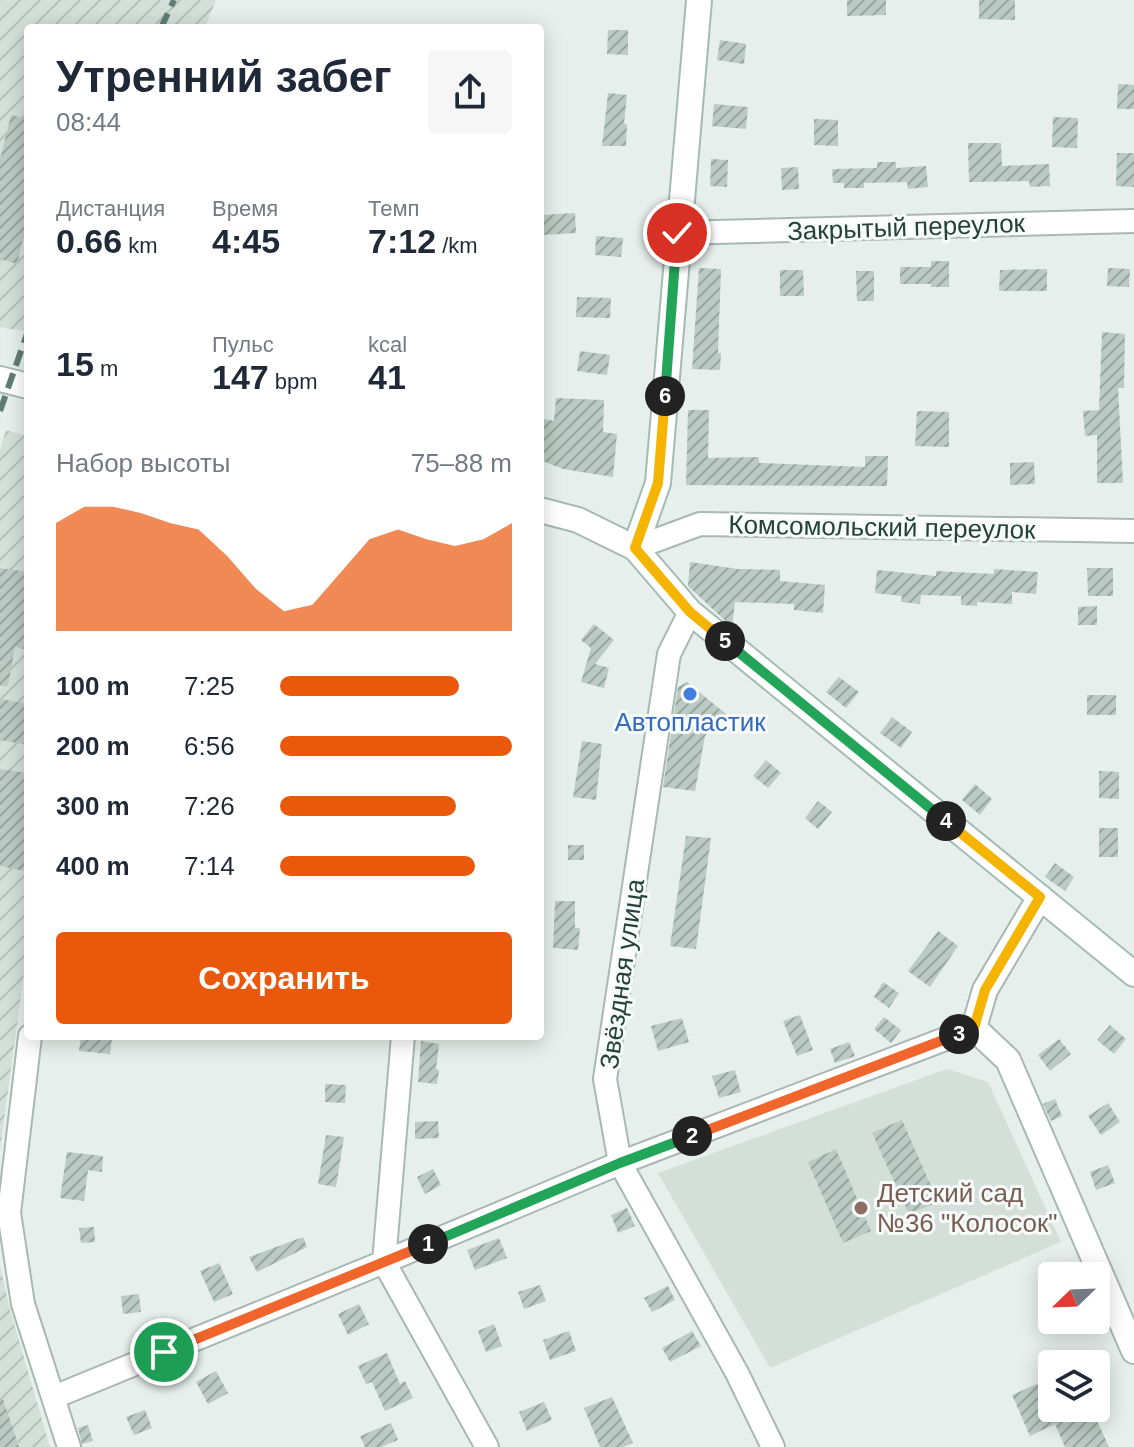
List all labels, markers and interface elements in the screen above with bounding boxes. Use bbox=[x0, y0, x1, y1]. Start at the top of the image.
button: share bbox=[428, 50, 512, 134]
text: Утренний забег bbox=[56, 52, 391, 101]
text: 08:44 bbox=[56, 107, 121, 137]
text: Дистанция bbox=[56, 196, 165, 221]
text: Время bbox=[212, 196, 278, 221]
text: Темп bbox=[368, 196, 419, 221]
pin bbox=[643, 199, 711, 267]
street label: Закрытый переулок bbox=[787, 208, 1026, 246]
icon: check bbox=[655, 211, 699, 255]
text: 0.66 bbox=[56, 222, 122, 260]
text: 4:45 bbox=[212, 222, 280, 260]
text: 7:12 bbox=[368, 222, 436, 260]
text: km bbox=[122, 233, 158, 258]
text: /km bbox=[436, 233, 478, 258]
text: Пульс bbox=[212, 332, 274, 357]
text: kcal bbox=[368, 332, 407, 357]
text: 15 bbox=[56, 345, 94, 383]
text: m bbox=[94, 356, 118, 381]
text: 147 bbox=[212, 358, 269, 396]
text: 41 bbox=[368, 358, 406, 396]
text: bpm bbox=[269, 369, 318, 394]
pin: 6 bbox=[645, 376, 685, 416]
text: 6 bbox=[659, 383, 671, 408]
text: Набор высоты bbox=[56, 448, 231, 478]
text: 75–88 m bbox=[411, 448, 512, 478]
street label: Комсомольский переулок bbox=[728, 509, 1036, 545]
pin: 5 bbox=[705, 621, 745, 661]
text: 5 bbox=[719, 628, 731, 653]
text: 100 m bbox=[56, 671, 130, 701]
text: 7:25 bbox=[184, 671, 235, 701]
marker: Автопластик bbox=[681, 685, 699, 703]
place label: Автопластик bbox=[614, 707, 766, 737]
text: 200 m bbox=[56, 731, 130, 761]
text: 6:56 bbox=[184, 731, 235, 761]
text: 300 m bbox=[56, 791, 130, 821]
text: 7:26 bbox=[184, 791, 235, 821]
pin: 4 bbox=[926, 801, 966, 841]
text: 4 bbox=[940, 808, 952, 833]
text: 400 m bbox=[56, 851, 130, 881]
text: 7:14 bbox=[184, 851, 235, 881]
street label: Звёздная улица bbox=[594, 876, 650, 1071]
button: Сохранить bbox=[56, 932, 512, 1024]
pin: 3 bbox=[939, 1014, 979, 1054]
text: 3 bbox=[953, 1021, 965, 1046]
pin: 2 bbox=[672, 1116, 712, 1156]
text: 2 bbox=[686, 1123, 698, 1148]
place label: Детский сад №36 "Колосок" bbox=[877, 1178, 1058, 1238]
marker: Детский сад №36 "Колосок" bbox=[852, 1199, 870, 1217]
pin: 1 bbox=[408, 1224, 448, 1264]
text: 1 bbox=[422, 1231, 434, 1256]
north arrow bbox=[1038, 1262, 1110, 1334]
map controls bbox=[1038, 1262, 1110, 1422]
pin bbox=[130, 1318, 198, 1386]
icon: arrive bbox=[142, 1330, 186, 1374]
button: layers bbox=[1038, 1350, 1110, 1422]

